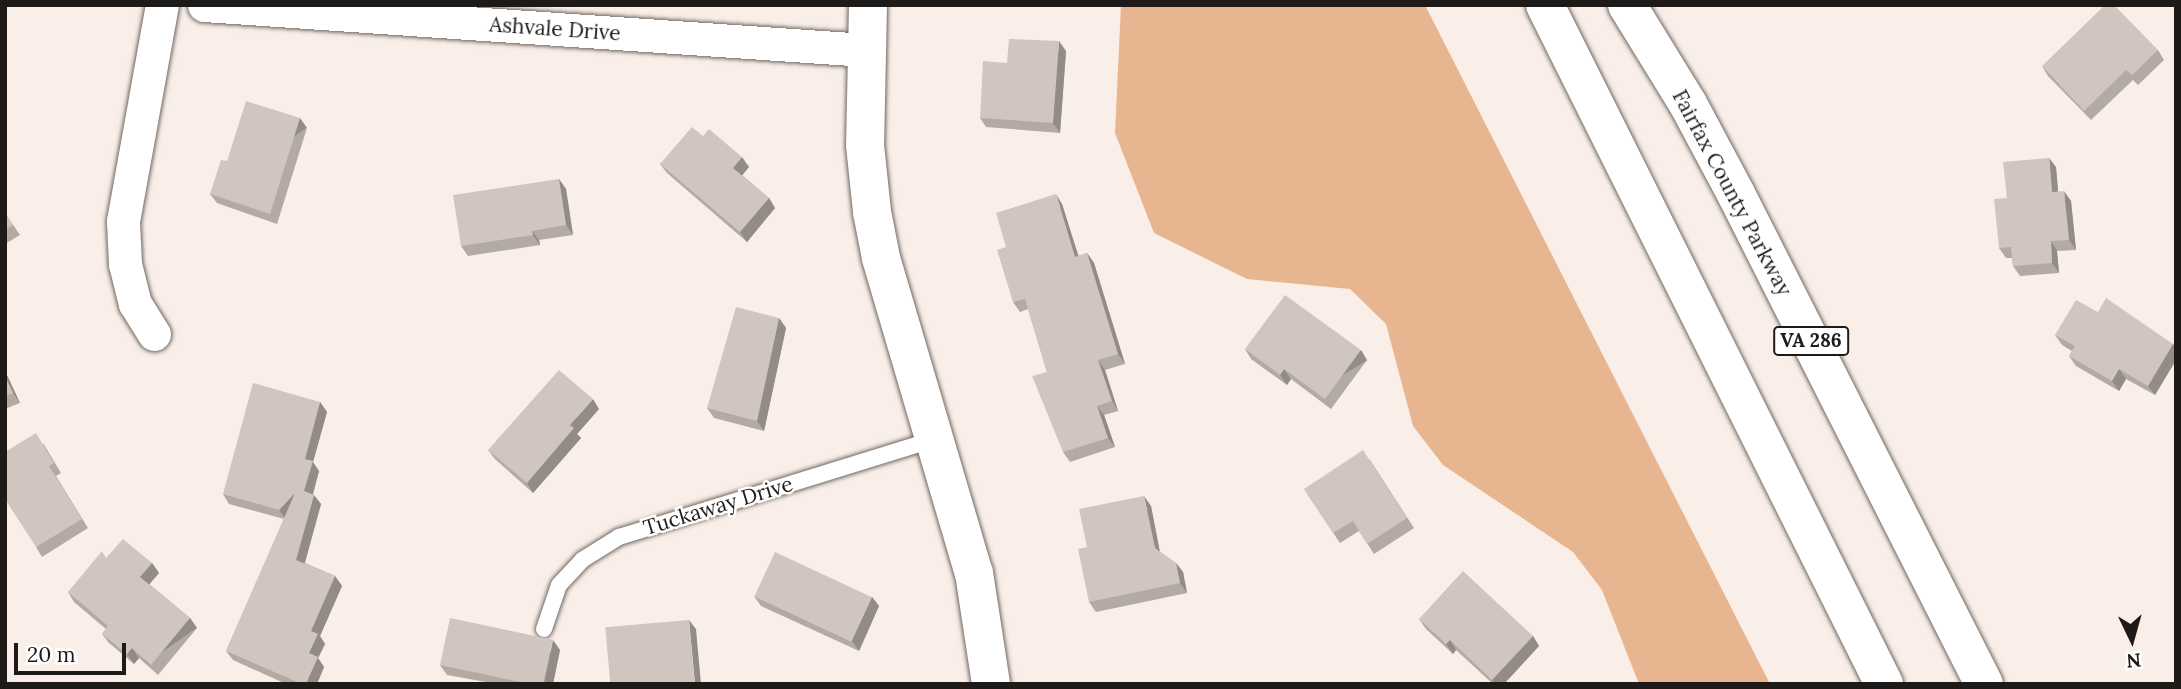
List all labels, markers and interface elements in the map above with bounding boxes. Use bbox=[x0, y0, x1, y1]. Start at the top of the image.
street label: Ashvale Drive bbox=[488, 12, 622, 46]
street label: Fairfax County Parkway bbox=[1667, 86, 1797, 300]
road number: VA 286 bbox=[1772, 326, 1850, 356]
street label: Tuckaway Drive bbox=[640, 471, 796, 541]
north arrow bbox=[2097, 605, 2167, 675]
scale bar bbox=[18, 630, 130, 674]
text: 20 m bbox=[27, 641, 76, 668]
text: N bbox=[2125, 648, 2142, 674]

